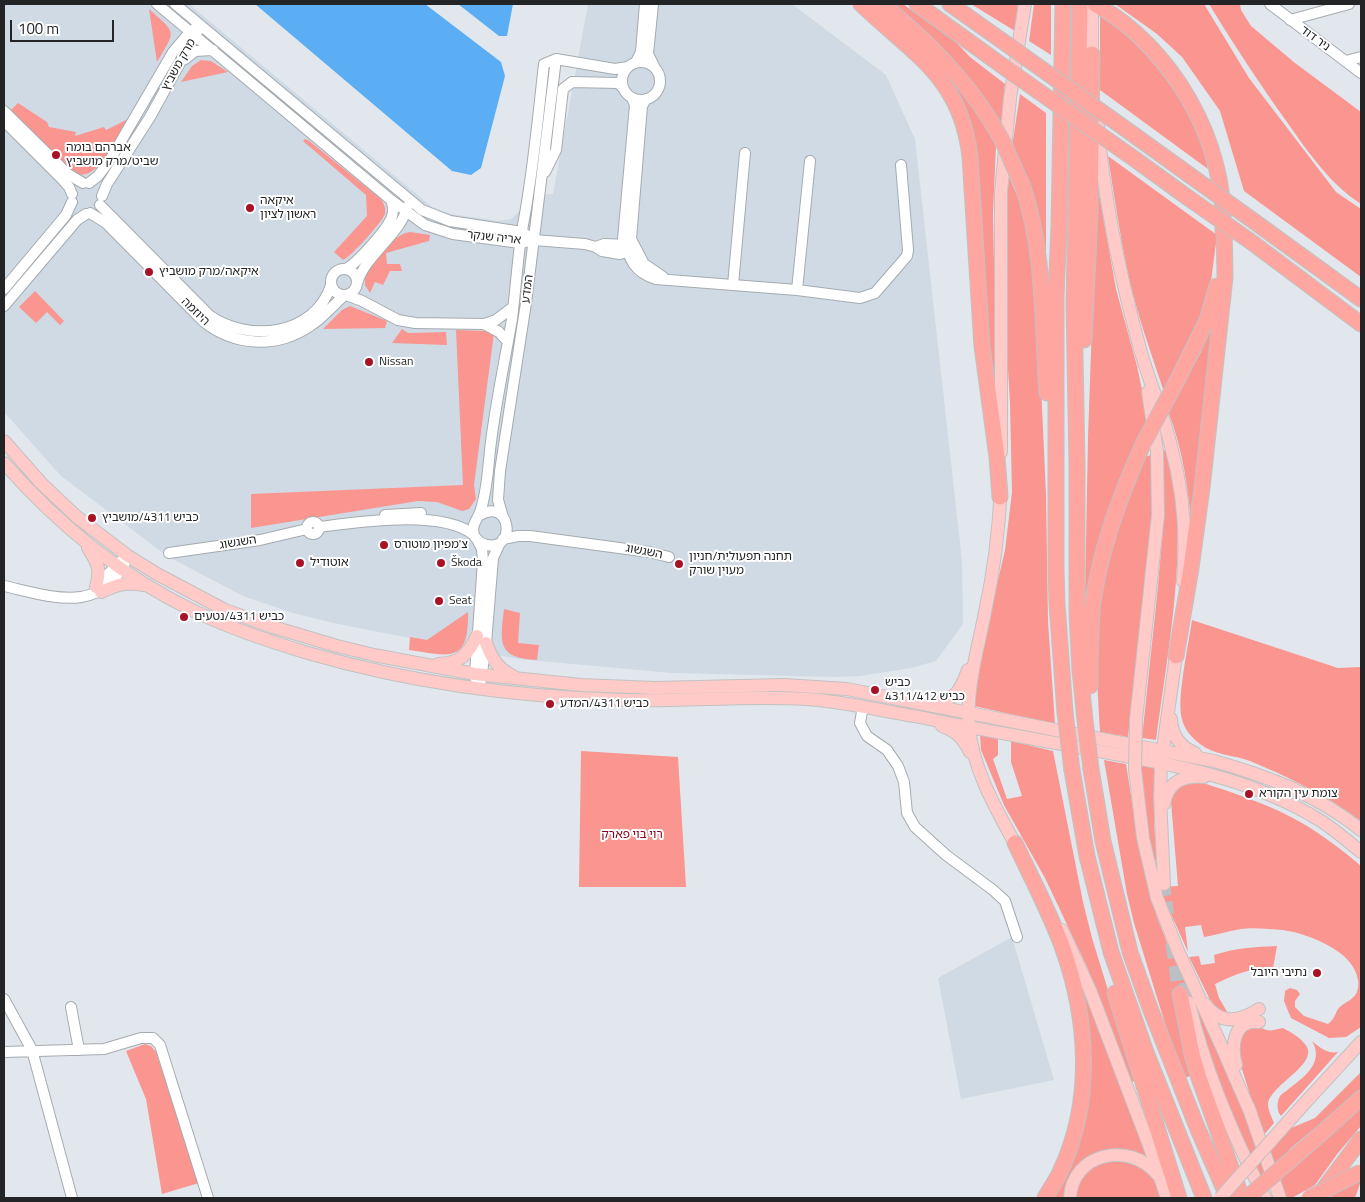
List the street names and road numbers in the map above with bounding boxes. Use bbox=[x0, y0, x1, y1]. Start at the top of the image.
street label: ניר דוד bbox=[1297, 23, 1333, 55]
street label: מרק משביץ bbox=[159, 36, 199, 94]
street label: אריה שנקר bbox=[466, 228, 522, 248]
street label: המדע bbox=[519, 274, 537, 304]
street label: היוזמה bbox=[178, 295, 212, 329]
street label: השגשוג bbox=[218, 533, 258, 553]
street label: השגשוג bbox=[624, 541, 664, 563]

